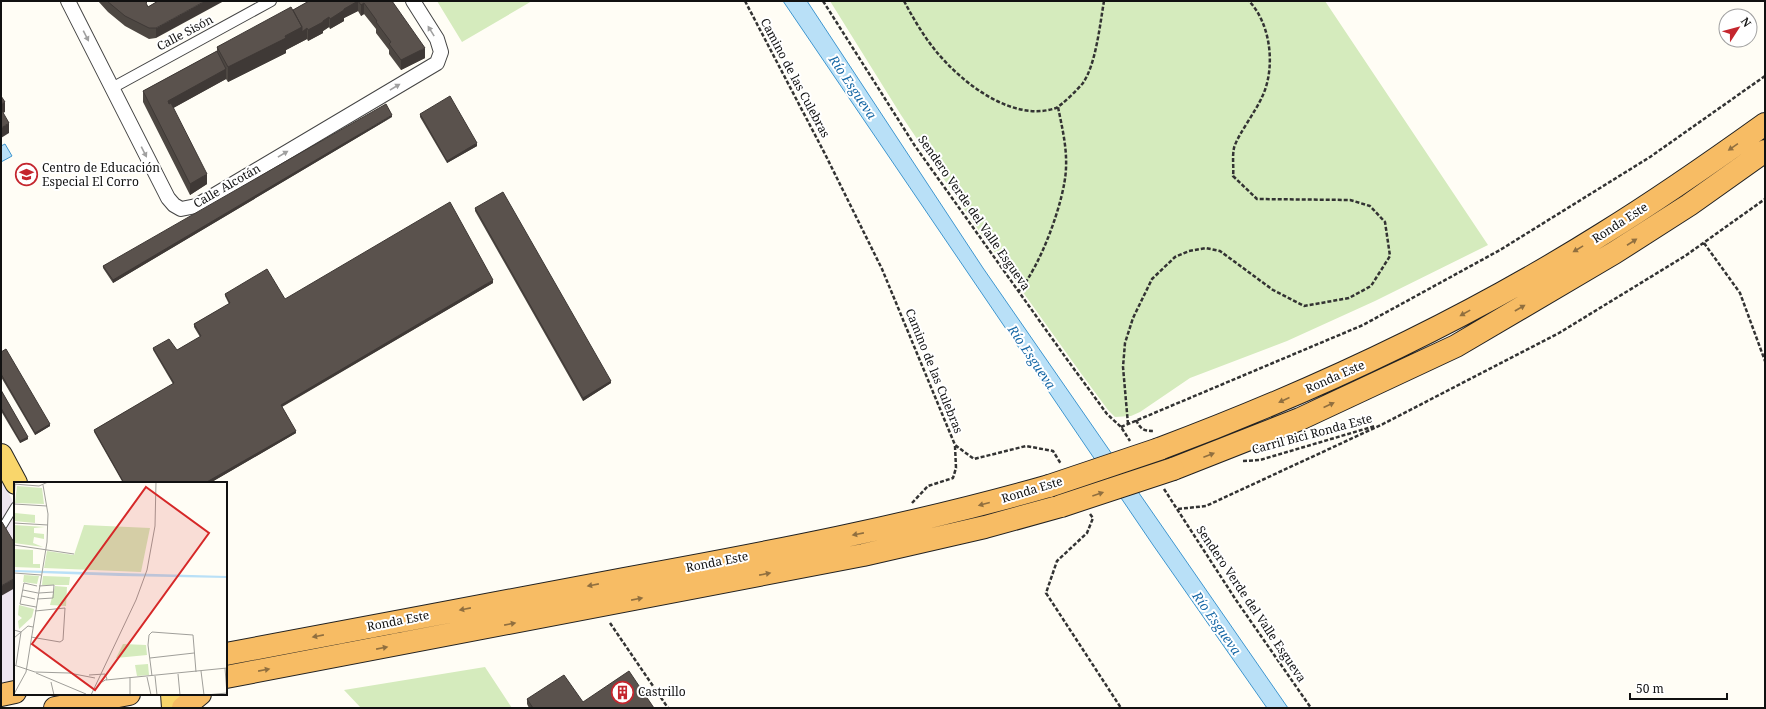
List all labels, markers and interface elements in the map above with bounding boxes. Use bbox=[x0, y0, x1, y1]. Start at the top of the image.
north arrow bbox=[1718, 8, 1758, 48]
street label: Calle Sisón bbox=[154, 10, 216, 55]
text: N bbox=[1738, 14, 1755, 30]
street label: Camino de las Culebras bbox=[757, 15, 834, 141]
one-way arrow bbox=[428, 25, 435, 37]
one-way arrow bbox=[83, 30, 89, 42]
water label: Río Esgueva bbox=[824, 51, 881, 123]
one-way arrow bbox=[389, 84, 401, 91]
street label: Sendero Verde del Valle Esgueva bbox=[914, 132, 1035, 294]
one-way arrow bbox=[1728, 143, 1739, 151]
one-way arrow bbox=[141, 146, 148, 158]
one-way arrow bbox=[277, 150, 289, 157]
place label: Centro de Educación Especial El Corro bbox=[42, 159, 160, 190]
street label: Calle Alcotán bbox=[190, 159, 264, 212]
school or university icon: Centro de Educación Especial El Corro bbox=[13, 162, 39, 188]
street label: Ronda Este bbox=[1589, 198, 1651, 247]
one-way arrow bbox=[1627, 238, 1637, 246]
one-way arrow bbox=[1573, 245, 1583, 253]
one-way arrow bbox=[1514, 305, 1526, 312]
street label: Camino de las Culebras bbox=[902, 306, 967, 436]
one-way arrow bbox=[1459, 310, 1471, 317]
water label: Río Esgueva bbox=[1003, 321, 1060, 393]
street label: Ronda Este bbox=[1302, 356, 1367, 397]
one-way arrow bbox=[1278, 397, 1290, 403]
one-way arrow bbox=[1323, 402, 1335, 408]
street label: Carril Bici Ronda Este bbox=[1250, 409, 1374, 458]
one-way arrow bbox=[1203, 451, 1215, 457]
street label: Ronda Este bbox=[999, 472, 1065, 507]
inset map bbox=[14, 482, 227, 695]
one-way arrow bbox=[1092, 490, 1104, 496]
one-way arrow bbox=[978, 501, 990, 507]
street label: Sendero Verde del Valle Esgueva bbox=[1193, 522, 1310, 686]
one-way arrow bbox=[852, 531, 864, 537]
street label: Ronda Este bbox=[684, 547, 750, 576]
one-way arrow bbox=[759, 571, 771, 577]
one-way arrow bbox=[587, 582, 599, 588]
water label: Río Esgueva bbox=[1188, 587, 1246, 659]
one-way arrow bbox=[631, 596, 643, 602]
street label: Ronda Este bbox=[365, 606, 431, 635]
one-way arrow bbox=[459, 606, 471, 612]
one-way arrow bbox=[503, 620, 516, 626]
one-way arrow bbox=[312, 633, 325, 639]
one-way arrow bbox=[376, 645, 388, 651]
one-way arrow bbox=[258, 667, 270, 673]
scale bar bbox=[1630, 675, 1727, 701]
building icon: Castrillo bbox=[610, 679, 636, 705]
text: 50 m bbox=[1636, 680, 1664, 697]
place label: Castrillo bbox=[638, 683, 686, 700]

